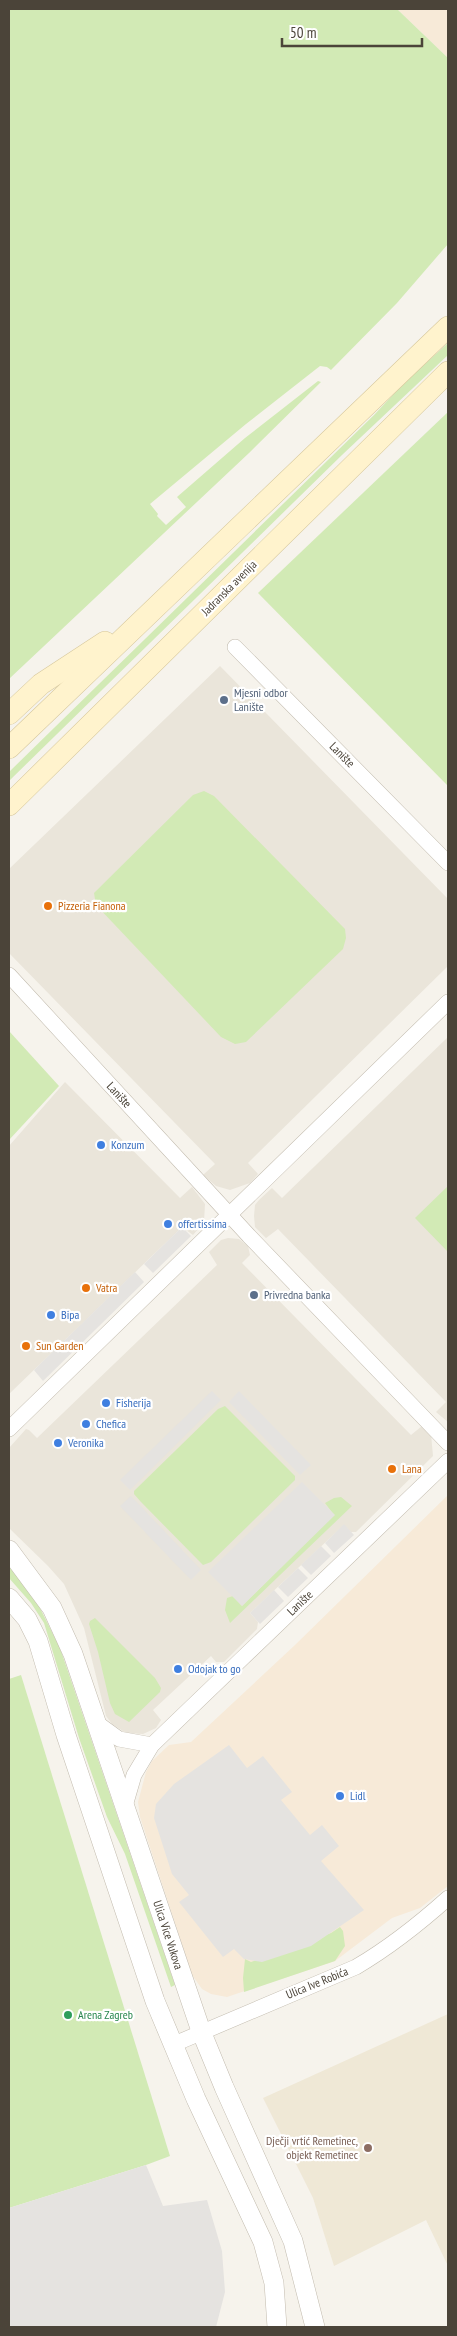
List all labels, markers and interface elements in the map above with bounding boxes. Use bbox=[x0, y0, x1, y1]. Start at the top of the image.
scale bar bbox=[282, 15, 422, 47]
text: 50 m bbox=[290, 23, 316, 42]
street label: Jadranska avenija bbox=[197, 557, 260, 619]
place label: Mjesni odbor Lanište bbox=[234, 685, 288, 714]
marker: Mjesni odbor Lanište bbox=[218, 694, 230, 706]
street label: Lanište bbox=[327, 739, 358, 770]
place label: Pizzeria Fianona bbox=[58, 898, 126, 913]
marker: Pizzeria Fianona bbox=[42, 900, 54, 912]
street label: Lanište bbox=[104, 1079, 135, 1111]
place label: Konzum bbox=[111, 1137, 144, 1152]
marker: Konzum bbox=[95, 1139, 107, 1151]
place label: offertissima bbox=[178, 1216, 227, 1231]
marker: offertissima bbox=[162, 1218, 174, 1230]
place label: Vatra bbox=[95, 1280, 117, 1295]
marker: Vatra bbox=[80, 1282, 92, 1294]
place label: Privredna banka bbox=[264, 1287, 331, 1302]
marker: Privredna banka bbox=[248, 1289, 260, 1301]
place label: Bipa bbox=[61, 1307, 79, 1322]
marker: Bipa bbox=[45, 1309, 57, 1321]
place label: Sun Garden bbox=[36, 1338, 84, 1353]
marker: Sun Garden bbox=[20, 1340, 32, 1352]
place label: Fisherija bbox=[116, 1395, 151, 1410]
marker: Fisherija bbox=[100, 1397, 112, 1409]
place label: Chefica bbox=[96, 1416, 126, 1431]
marker: Chefica bbox=[80, 1418, 92, 1430]
place label: Veronika bbox=[67, 1435, 104, 1450]
marker: Veronika bbox=[52, 1437, 64, 1449]
place label: Lana bbox=[402, 1461, 422, 1476]
marker: Lana bbox=[386, 1463, 398, 1475]
street label: Lanište bbox=[284, 1587, 316, 1618]
place label: Odojak to go bbox=[188, 1661, 241, 1676]
marker: Odojak to go bbox=[172, 1663, 184, 1675]
place label: Lidl bbox=[350, 1788, 366, 1803]
marker: Lidl bbox=[334, 1790, 346, 1802]
street label: Ulica Vice Vukova bbox=[150, 1898, 187, 1971]
street label: Ulica Ive Robića bbox=[284, 1963, 350, 2002]
place label: Arena Zagreb bbox=[78, 2007, 133, 2022]
marker: Arena Zagreb bbox=[62, 2009, 74, 2021]
place label: Dječji vrtić Remetinec, objekt Remetinec bbox=[266, 2133, 359, 2162]
marker: Dječji vrtić Remetinec, objekt Remetinec bbox=[362, 2142, 374, 2154]

